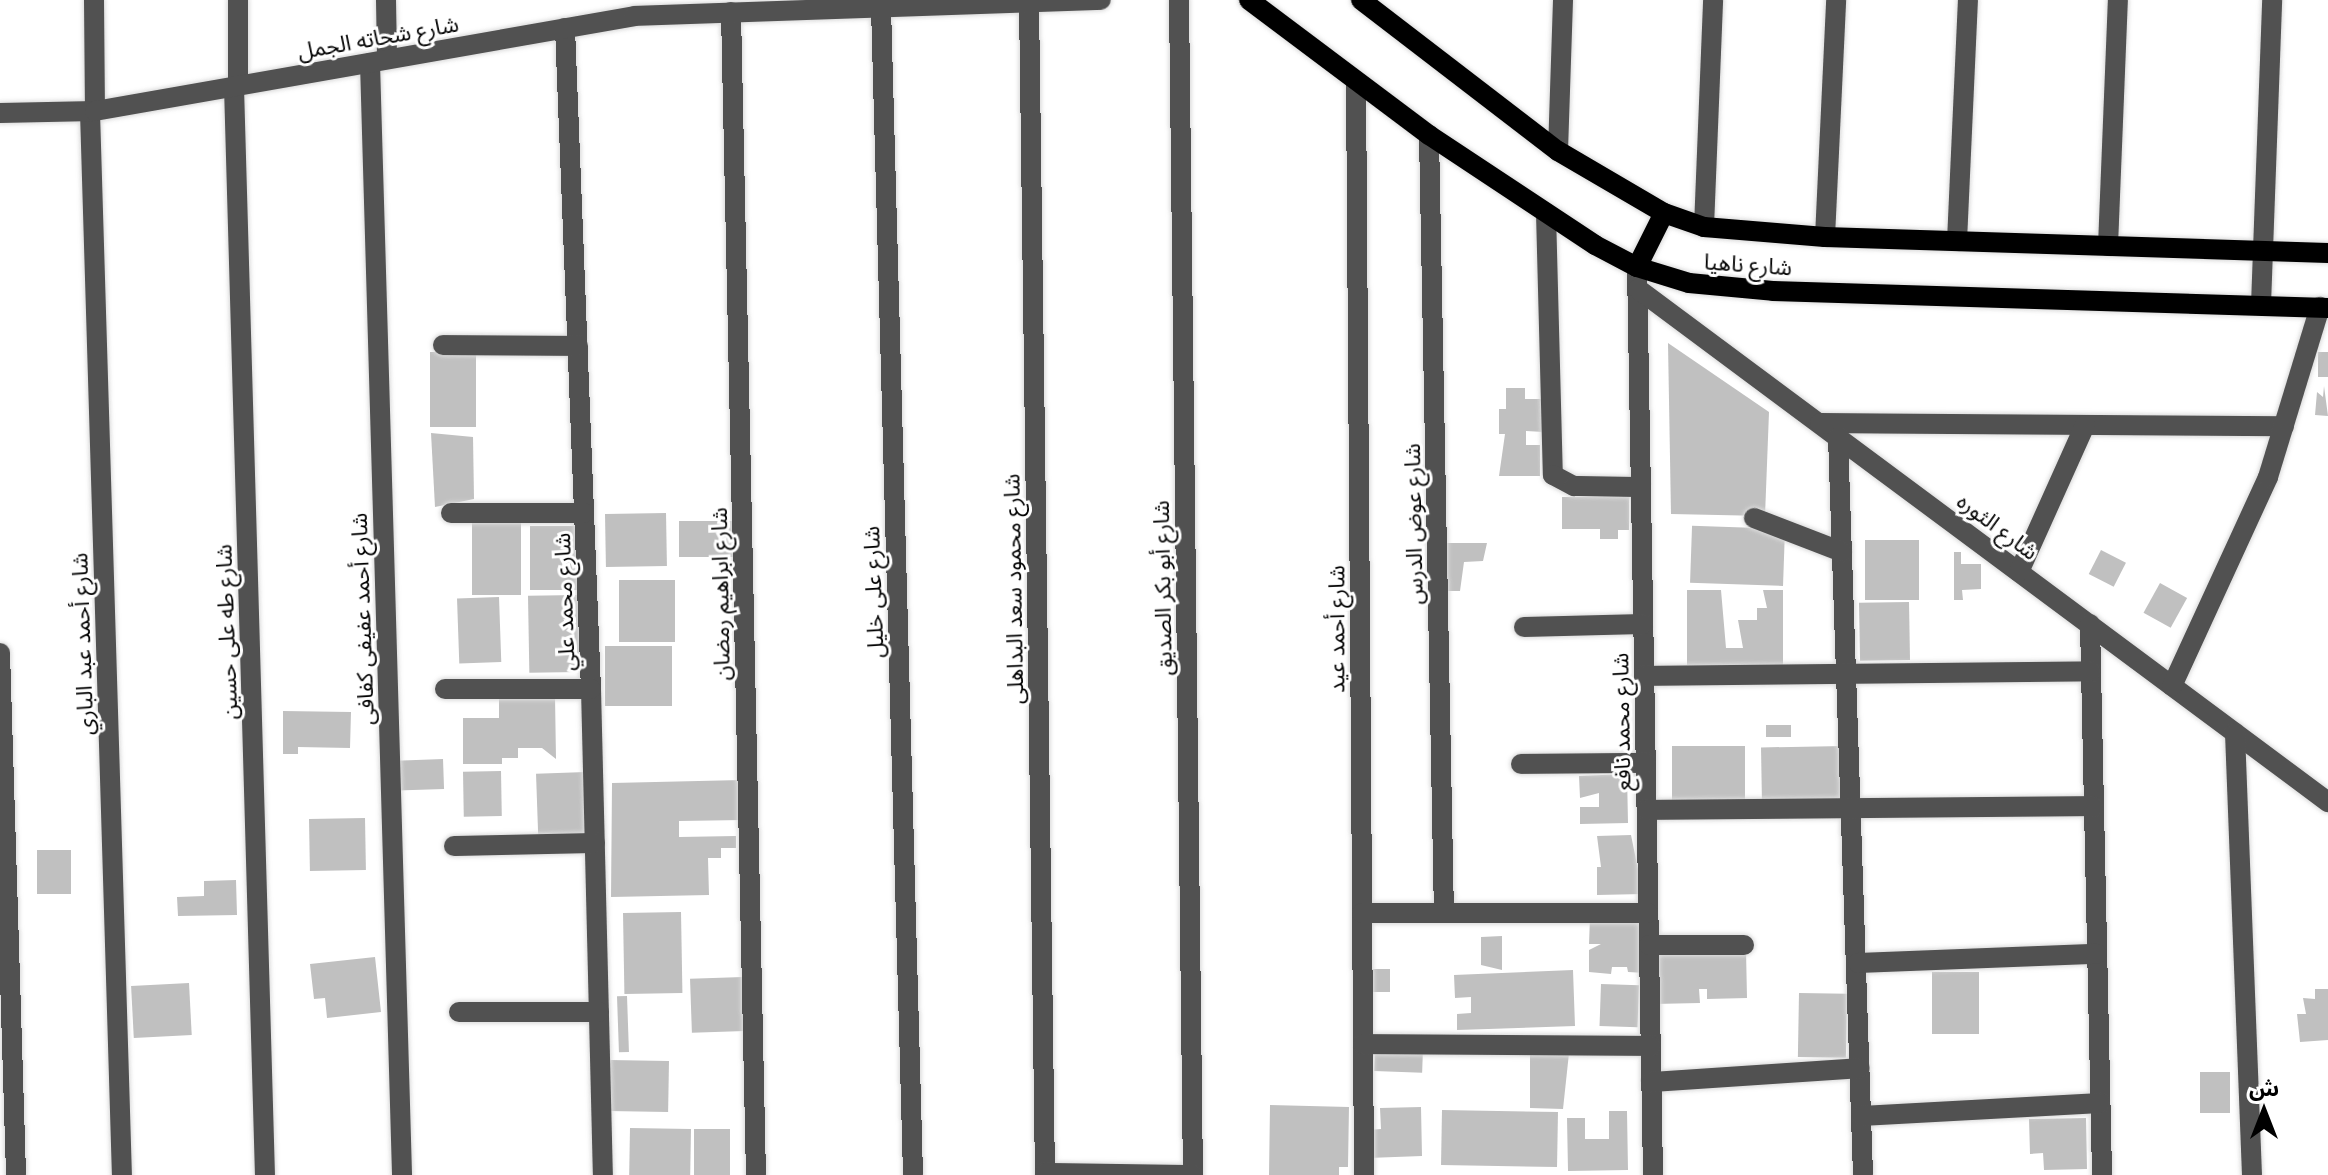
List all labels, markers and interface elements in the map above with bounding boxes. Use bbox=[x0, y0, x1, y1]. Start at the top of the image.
street label: شارع شحاته الجمل bbox=[295, 10, 461, 64]
street label: شارع ناهيا bbox=[1703, 248, 1793, 280]
street label: شارع عوض الدرس bbox=[1398, 443, 1428, 605]
street label: شارع محمود سعد البداهلى bbox=[998, 474, 1028, 704]
street label: شارع الثوره bbox=[1952, 487, 2044, 565]
street label: شارع أبو بكر الصديق bbox=[1147, 500, 1177, 676]
street label: شارع ابراهيم رمضان bbox=[705, 507, 735, 681]
street label: شارع أحمد عفيفى كفافى bbox=[345, 513, 379, 725]
street label: شارع على خليل bbox=[858, 526, 888, 658]
street label: شارع محمد علي bbox=[548, 533, 580, 671]
street label: شارع طه على حسين bbox=[210, 544, 242, 720]
street label: شارع أحمد عبد الباري bbox=[66, 552, 98, 736]
street label: شارع أحمد عيد bbox=[1323, 565, 1349, 693]
street label: شارع محمد نافع bbox=[1607, 653, 1635, 791]
north arrow bbox=[2224, 1071, 2304, 1151]
text: ش bbox=[2249, 1072, 2279, 1102]

